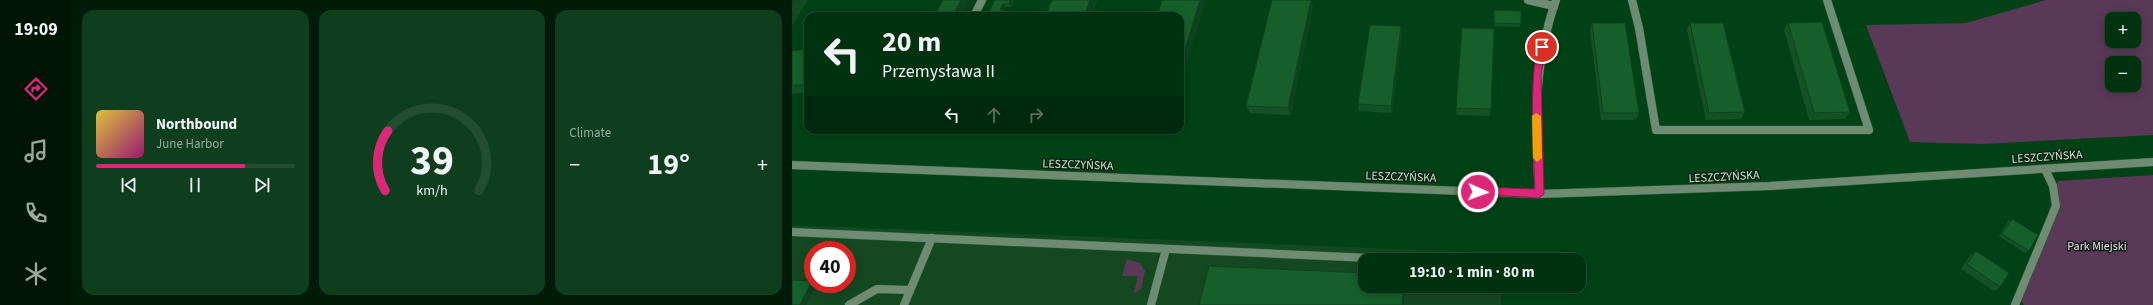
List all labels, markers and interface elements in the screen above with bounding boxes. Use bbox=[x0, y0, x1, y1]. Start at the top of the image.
map controls bbox=[2105, 12, 2141, 92]
button: + bbox=[2105, 12, 2141, 48]
text: 19:09 bbox=[14, 17, 58, 42]
text: 20 m bbox=[882, 22, 941, 62]
icon: left bbox=[816, 28, 868, 80]
pin bbox=[1525, 30, 1559, 64]
icon: arrive bbox=[1531, 36, 1553, 58]
button: − bbox=[2105, 56, 2141, 92]
text: Przemysława II bbox=[882, 59, 995, 84]
icon: directions bbox=[22, 75, 50, 103]
icon: left bbox=[941, 104, 963, 126]
icon: ahead bbox=[983, 104, 1005, 126]
icon: right bbox=[1025, 104, 1047, 126]
text: Northbound bbox=[156, 114, 237, 135]
text: Climate bbox=[569, 124, 611, 142]
text: 39 bbox=[410, 130, 454, 190]
text: June Harbor bbox=[156, 135, 224, 153]
icon: music bbox=[22, 137, 50, 165]
text: 19° bbox=[647, 143, 690, 186]
street label: LESZCZYŃSKA bbox=[2011, 146, 2084, 168]
text: − bbox=[569, 149, 580, 181]
text: + bbox=[757, 149, 768, 181]
street label: LESZCZYŃSKA bbox=[1042, 155, 1114, 175]
street label: LESZCZYŃSKA bbox=[1365, 167, 1437, 187]
street label: LESZCZYŃSKA bbox=[1688, 167, 1760, 187]
position arrow bbox=[1457, 171, 1499, 213]
icon: previous bbox=[118, 174, 140, 196]
icon: pause bbox=[184, 174, 206, 196]
icon: next bbox=[251, 174, 273, 196]
text: km/h bbox=[416, 179, 448, 200]
icon: phone bbox=[22, 199, 50, 227]
park label: Park Miejski bbox=[2067, 238, 2127, 255]
speed limit sign: 40 bbox=[804, 241, 856, 293]
icon: climate bbox=[22, 260, 50, 288]
text: 19:10 · 1 min · 80 m bbox=[1409, 262, 1535, 283]

